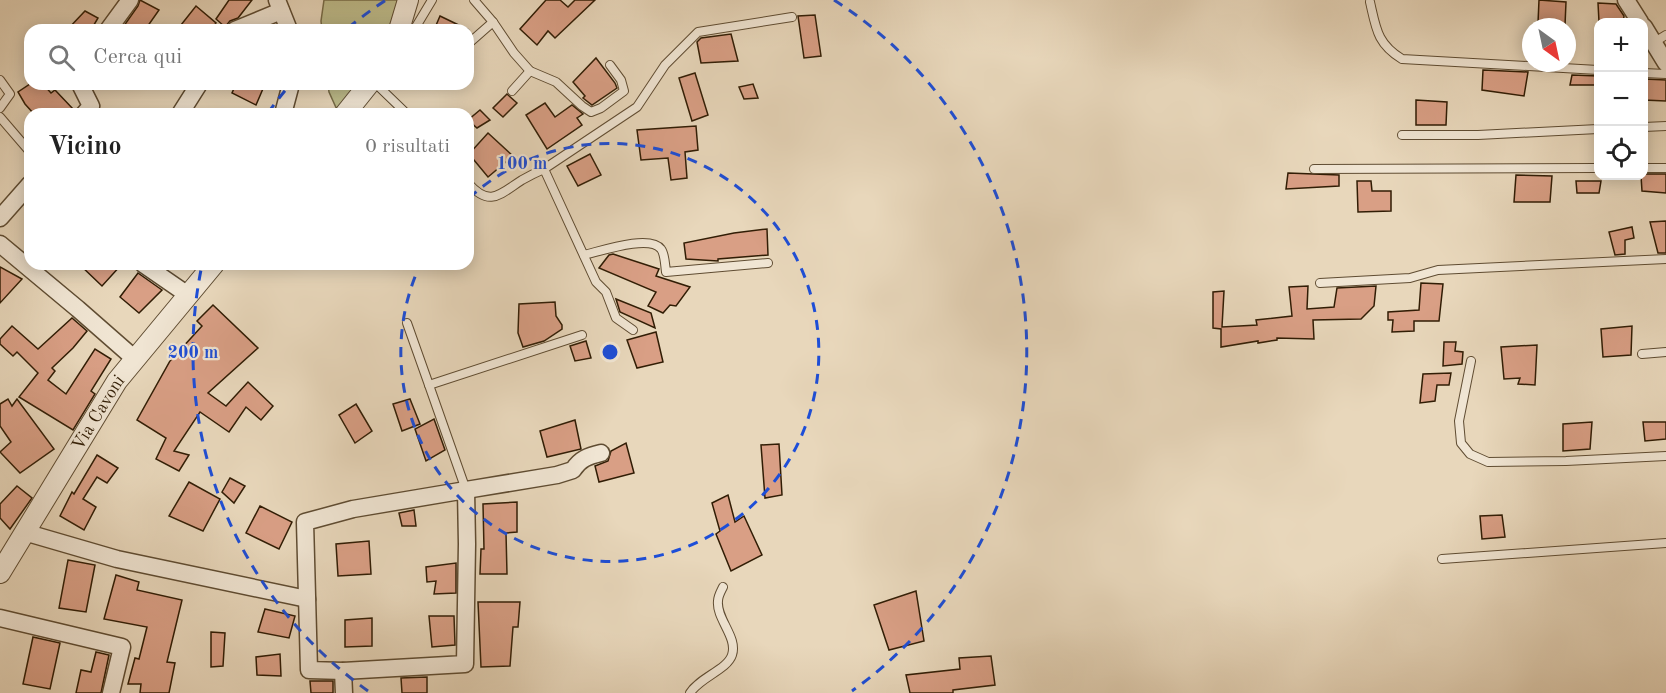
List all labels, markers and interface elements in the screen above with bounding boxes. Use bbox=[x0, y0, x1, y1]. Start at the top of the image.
north arrow bbox=[1522, 18, 1576, 72]
map controls bbox=[1594, 18, 1648, 180]
button: + bbox=[1594, 18, 1648, 72]
search box bbox=[24, 24, 474, 90]
icon: search bbox=[45, 41, 78, 74]
text: Cerca qui bbox=[93, 46, 182, 68]
button: − bbox=[1594, 72, 1648, 126]
button: locate bbox=[1594, 126, 1648, 180]
text: Vicino bbox=[48, 134, 122, 160]
text: 0 risultati bbox=[365, 137, 450, 157]
text: 100 m bbox=[497, 155, 547, 173]
centre of rings bbox=[600, 342, 620, 362]
text: 200 m bbox=[168, 344, 218, 362]
street label: Via Cavoni bbox=[69, 372, 128, 454]

